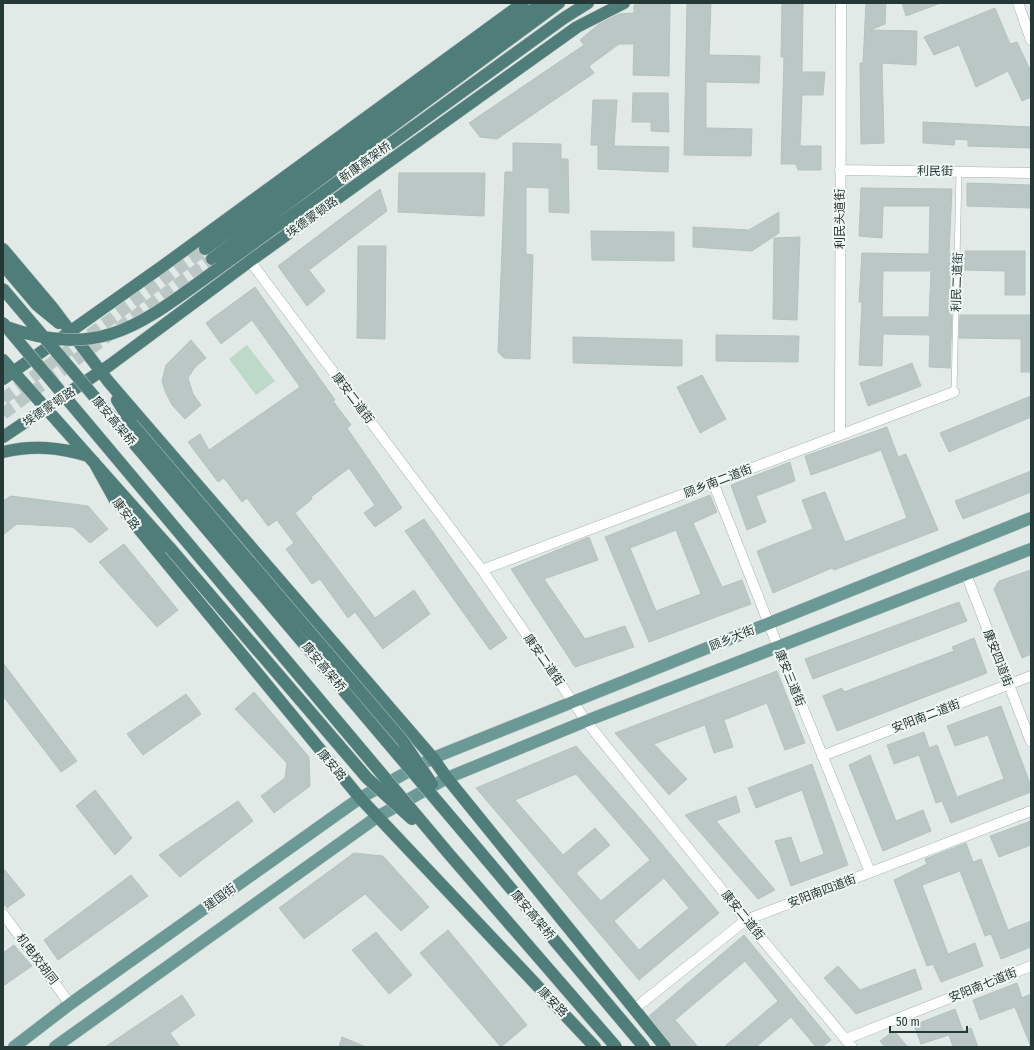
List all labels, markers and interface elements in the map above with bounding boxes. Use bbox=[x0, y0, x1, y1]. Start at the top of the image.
street label: 新康高架桥 bbox=[337, 139, 393, 185]
street label: 利民街 bbox=[917, 164, 953, 178]
street label: 利民头道街 bbox=[833, 189, 847, 249]
street label: 埃德蒙顿路 bbox=[284, 194, 340, 240]
street label: 利民二道街 bbox=[949, 252, 965, 312]
street label: 康安二道街 bbox=[329, 370, 377, 426]
street label: 埃德蒙顿路 bbox=[20, 384, 78, 430]
street label: 康安高架桥 bbox=[89, 394, 139, 448]
street label: 顾乡南二道街 bbox=[682, 462, 754, 500]
street label: 康安路 bbox=[110, 495, 142, 533]
street label: 顾乡大街 bbox=[707, 623, 757, 653]
street label: 康安四道街 bbox=[981, 627, 1015, 689]
street label: 康安二道街 bbox=[521, 631, 567, 689]
street label: 康安高架桥 bbox=[299, 640, 349, 694]
street label: 康安三道街 bbox=[772, 648, 808, 708]
street label: 安阳南二道街 bbox=[890, 697, 962, 735]
street label: 康安路 bbox=[315, 747, 349, 783]
street label: 安阳南四道街 bbox=[786, 872, 858, 910]
street label: 建国街 bbox=[201, 881, 239, 913]
street label: 康安二道街 bbox=[719, 887, 767, 943]
street label: 康安高架桥 bbox=[508, 888, 558, 942]
street label: 机电校胡同 bbox=[13, 931, 61, 987]
street label: 安阳南七道街 bbox=[947, 965, 1019, 1005]
street label: 康安路 bbox=[535, 984, 571, 1020]
scale bar bbox=[890, 1008, 967, 1034]
text: 50 m bbox=[896, 1015, 920, 1029]

